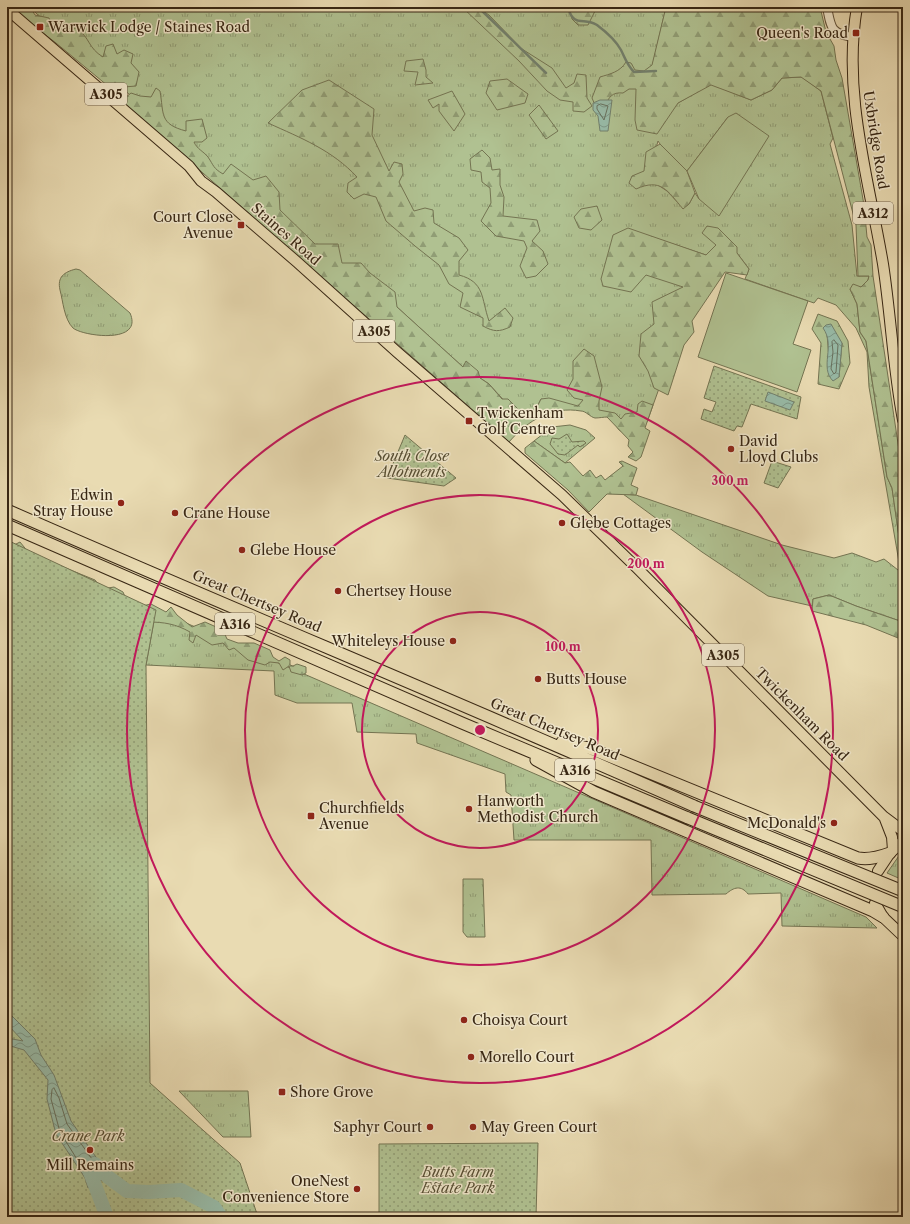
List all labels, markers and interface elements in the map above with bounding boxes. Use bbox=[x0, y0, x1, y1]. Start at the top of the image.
place label: Warwick Lodge / Staines Road bbox=[47, 18, 251, 36]
marker: Warwick Lodge / Staines Road bbox=[35, 22, 45, 32]
place label: Queen's Road bbox=[756, 24, 848, 42]
marker: Queen's Road bbox=[851, 28, 861, 38]
road number: A305 bbox=[85, 83, 127, 105]
street label: Uxbridge Road bbox=[859, 90, 893, 191]
street label: Staines Road bbox=[248, 199, 325, 269]
road number: A312 bbox=[853, 202, 893, 224]
place label: Court Close Avenue bbox=[153, 208, 233, 242]
marker: Court Close Avenue bbox=[236, 220, 246, 230]
road number: A305 bbox=[353, 320, 395, 342]
place label: Twickenham Golf Centre bbox=[477, 404, 563, 438]
marker: Twickenham Golf Centre bbox=[464, 416, 474, 426]
place label: David Lloyd Clubs bbox=[739, 432, 818, 466]
marker: David Lloyd Clubs bbox=[726, 444, 736, 454]
park label: South Close Allotments bbox=[374, 447, 450, 481]
text: 300 m bbox=[711, 473, 749, 488]
place label: Edwin Stray House bbox=[33, 486, 113, 520]
marker: Edwin Stray House bbox=[116, 498, 126, 508]
place label: Crane House bbox=[183, 504, 270, 522]
marker: Crane House bbox=[170, 508, 180, 518]
place label: Glebe Cottages bbox=[570, 514, 671, 532]
marker: Glebe Cottages bbox=[557, 518, 567, 528]
place label: Glebe House bbox=[250, 541, 336, 559]
marker: Glebe House bbox=[237, 545, 247, 555]
text: 200 m bbox=[627, 556, 665, 571]
street label: Great Chertsey Road bbox=[190, 566, 325, 637]
place label: Chertsey House bbox=[346, 582, 452, 600]
marker: Chertsey House bbox=[333, 586, 343, 596]
road number: A316 bbox=[215, 613, 255, 635]
place label: Whiteleys House bbox=[331, 632, 445, 650]
marker: Whiteleys House bbox=[448, 636, 458, 646]
text: 100 m bbox=[545, 639, 581, 654]
road number: A305 bbox=[702, 644, 744, 666]
street label: Twickenham Road bbox=[752, 664, 853, 765]
place label: Butts House bbox=[546, 670, 627, 688]
marker: Butts House bbox=[533, 674, 543, 684]
street label: Great Chertsey Road bbox=[488, 694, 623, 765]
centre of rings bbox=[473, 723, 487, 737]
road number: A316 bbox=[555, 759, 595, 781]
place label: Hanworth Methodist Church bbox=[477, 792, 599, 826]
place label: Churchfields Avenue bbox=[318, 799, 404, 833]
marker: Hanworth Methodist Church bbox=[464, 804, 474, 814]
marker: Churchfields Avenue bbox=[306, 811, 316, 821]
place label: McDonald's bbox=[747, 814, 826, 832]
marker: McDonald's bbox=[829, 818, 839, 828]
place label: Choisya Court bbox=[472, 1011, 568, 1029]
marker: Choisya Court bbox=[459, 1015, 469, 1025]
place label: Morello Court bbox=[479, 1048, 574, 1066]
marker: Morello Court bbox=[466, 1052, 476, 1062]
place label: Shore Grove bbox=[290, 1083, 373, 1101]
marker: Shore Grove bbox=[277, 1087, 287, 1097]
place label: Saphyr Court bbox=[333, 1118, 422, 1136]
place label: May Green Court bbox=[481, 1118, 597, 1136]
marker: Saphyr Court bbox=[425, 1122, 435, 1132]
marker: May Green Court bbox=[468, 1122, 478, 1132]
park label: Crane Park bbox=[52, 1127, 125, 1145]
marker: Mill Remains bbox=[85, 1145, 95, 1155]
place label: Mill Remains bbox=[46, 1156, 134, 1174]
park label: Butts Farm Estate Park bbox=[420, 1163, 496, 1197]
place label: OneNest Convenience Store bbox=[222, 1172, 349, 1206]
marker: OneNest Convenience Store bbox=[352, 1184, 362, 1194]

